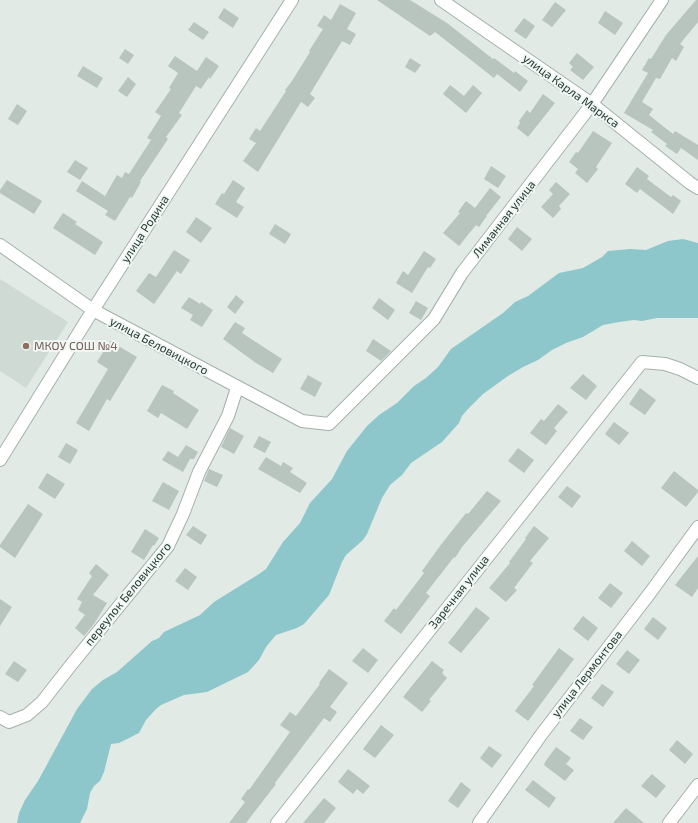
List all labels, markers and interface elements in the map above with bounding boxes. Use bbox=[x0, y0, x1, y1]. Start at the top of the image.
street label: улица Карла Маркса bbox=[520, 51, 622, 131]
street label: Лиманная улица bbox=[469, 178, 539, 260]
street label: улица Родина bbox=[118, 193, 172, 265]
street label: улица Беловицкого bbox=[107, 314, 211, 378]
place label: МКОУ СОШ №4 bbox=[34, 339, 118, 353]
marker: МКОУ СОШ №4 bbox=[21, 341, 31, 351]
street label: переулок Беловицкого bbox=[82, 539, 174, 649]
street label: Заречная улица bbox=[426, 552, 492, 632]
street label: улица Лермонтова bbox=[549, 628, 625, 720]

